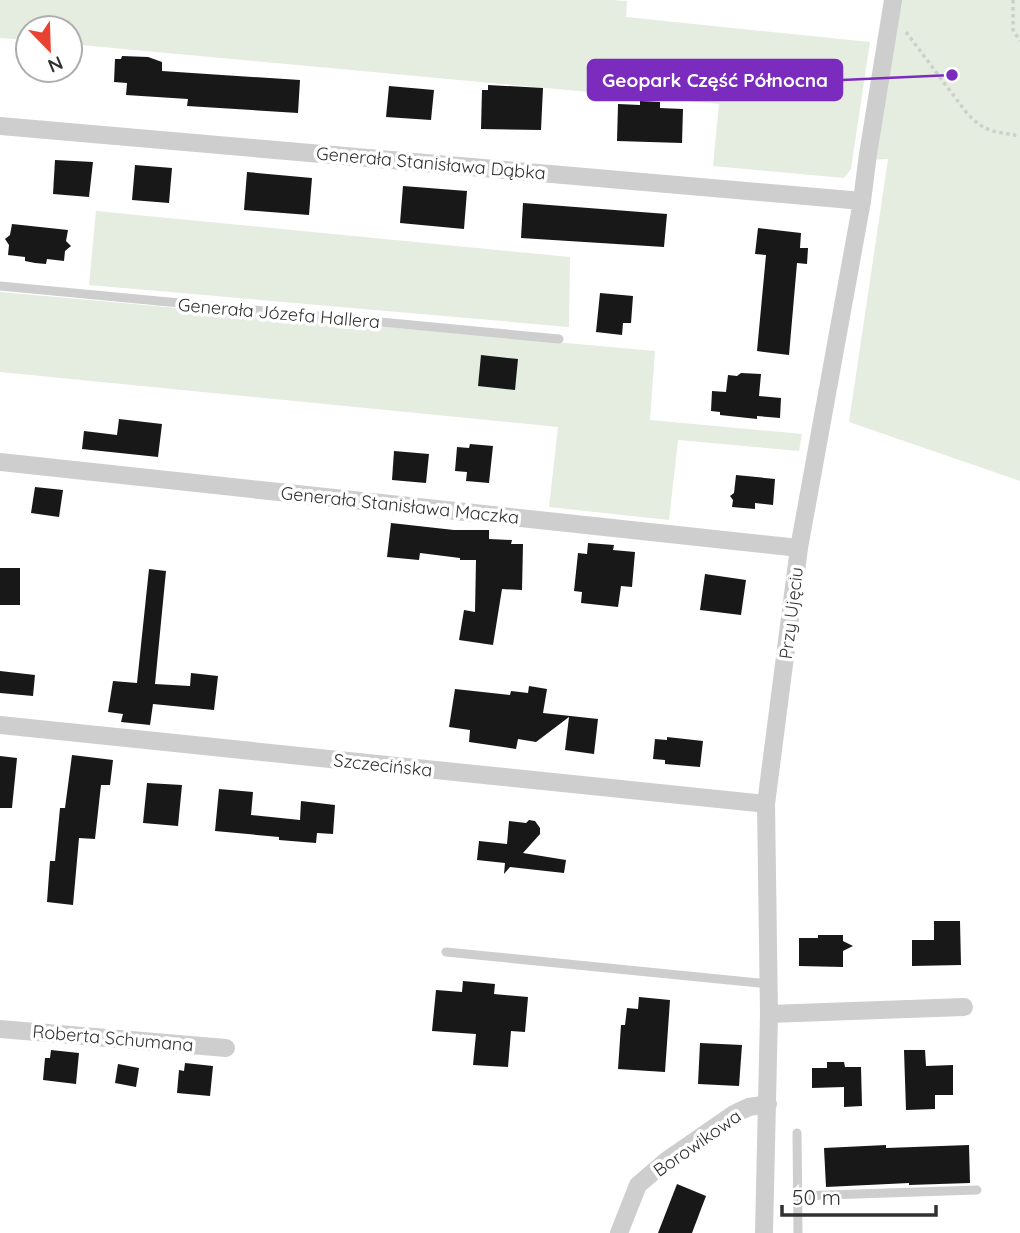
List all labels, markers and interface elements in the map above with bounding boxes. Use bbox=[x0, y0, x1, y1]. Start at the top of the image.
north arrow bbox=[14, 14, 84, 84]
text: N bbox=[45, 51, 67, 78]
callout: Geopark Część Północna bbox=[588, 60, 842, 100]
text: Geopark Część Północna bbox=[602, 68, 828, 92]
street label: Generała Stanisława Dąbka bbox=[315, 142, 547, 184]
street label: Generała Józefa Hallera bbox=[177, 293, 381, 333]
street label: Generała Stanisława Maczka bbox=[280, 481, 520, 529]
street label: Przy Ujęciu bbox=[774, 566, 808, 660]
street label: Szczecińska bbox=[333, 748, 433, 782]
street label: Roberta Schumana bbox=[32, 1020, 194, 1056]
street label: Borowikowa bbox=[649, 1104, 745, 1182]
scale bar bbox=[782, 1174, 936, 1218]
text: 50 m bbox=[792, 1184, 841, 1210]

